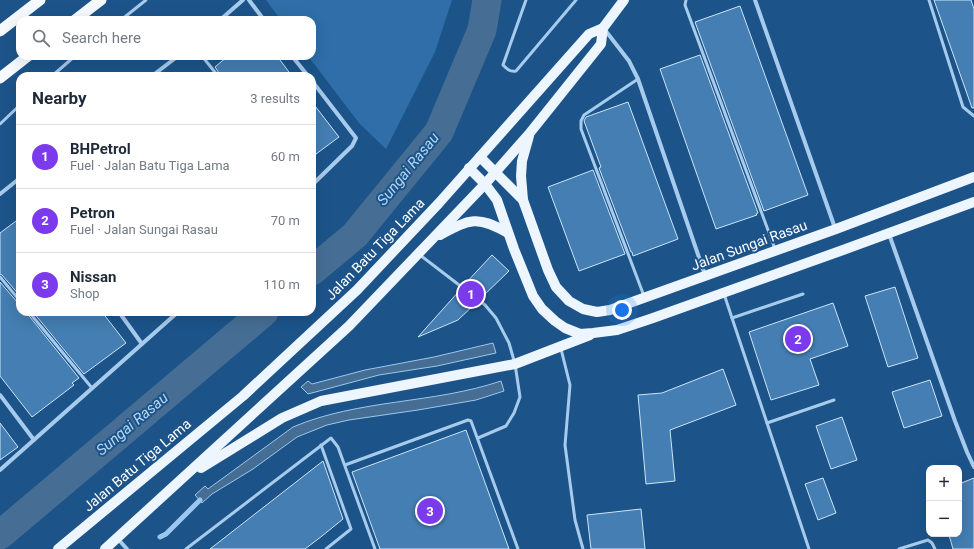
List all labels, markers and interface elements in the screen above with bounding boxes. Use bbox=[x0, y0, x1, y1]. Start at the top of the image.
search box bbox=[16, 16, 316, 60]
icon: search bbox=[30, 27, 52, 49]
text: Search here bbox=[62, 29, 141, 47]
text: Nearby bbox=[32, 88, 87, 108]
text: 3 results bbox=[250, 91, 300, 106]
water label: Sungai Rasau bbox=[373, 129, 443, 209]
text: BHPetrol bbox=[70, 140, 131, 158]
text: 1 bbox=[41, 149, 49, 164]
text: 60 m bbox=[271, 149, 300, 164]
text: Fuel · Jalan Batu Tiga Lama bbox=[70, 158, 230, 173]
street label: Jalan Batu Tiga Lama bbox=[322, 195, 428, 303]
text: Petron bbox=[70, 204, 115, 222]
text: 2 bbox=[41, 213, 49, 228]
text: 70 m bbox=[271, 213, 300, 228]
street label: Jalan Sungai Rasau bbox=[689, 217, 809, 273]
text: Fuel · Jalan Sungai Rasau bbox=[70, 222, 218, 237]
text: Nissan bbox=[70, 268, 116, 286]
text: 3 bbox=[41, 277, 49, 292]
text: 110 m bbox=[263, 277, 300, 292]
pin: 1 bbox=[458, 279, 484, 309]
text: Shop bbox=[70, 286, 100, 301]
your location bbox=[612, 300, 632, 320]
pin: 2 bbox=[785, 324, 811, 354]
water label: Sungai Rasau bbox=[92, 389, 172, 459]
street label: Jalan Batu Tiga Lama bbox=[80, 415, 194, 515]
map controls bbox=[926, 465, 962, 537]
button: + bbox=[926, 465, 962, 501]
pin: 3 bbox=[417, 496, 443, 526]
button: − bbox=[926, 501, 962, 537]

